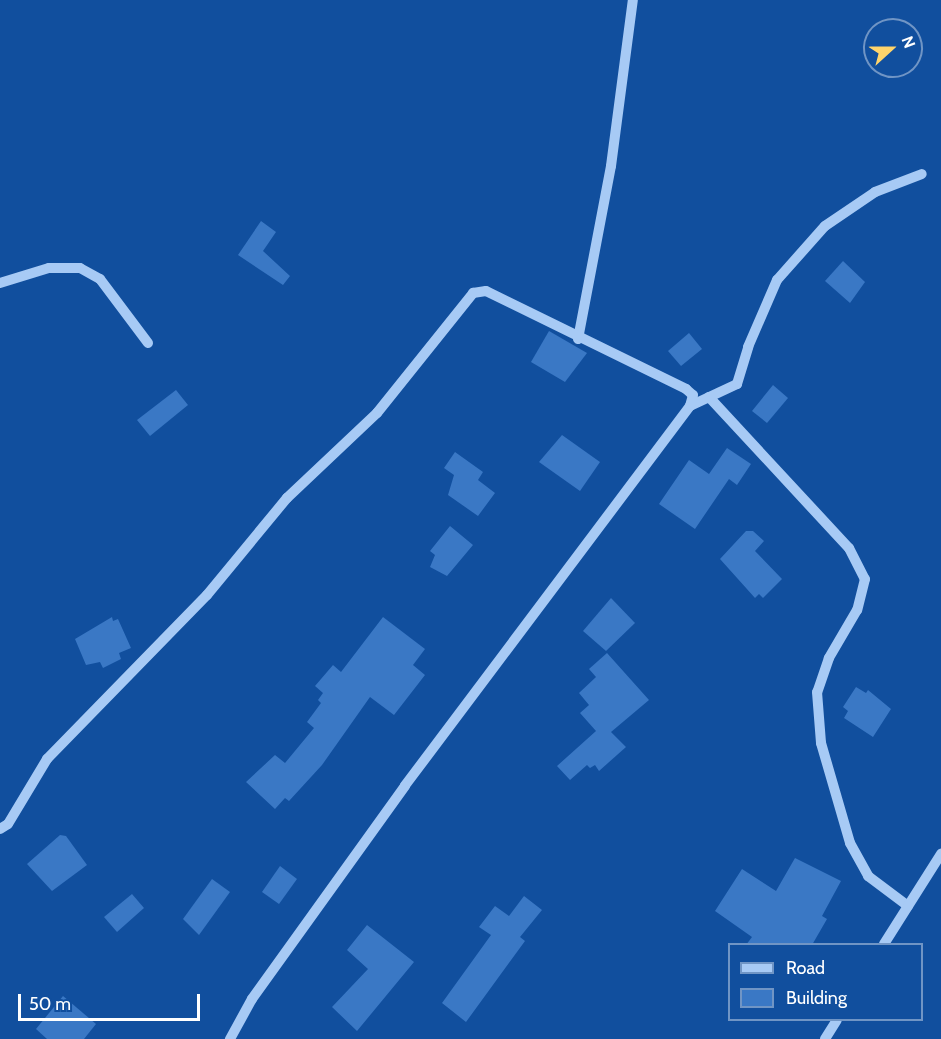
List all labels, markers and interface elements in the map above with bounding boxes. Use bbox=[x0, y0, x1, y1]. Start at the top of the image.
north arrow bbox=[863, 18, 923, 78]
text: N bbox=[898, 33, 919, 51]
legend bbox=[728, 943, 923, 1021]
text: Road bbox=[786, 957, 825, 979]
scale bar bbox=[21, 982, 202, 1020]
text: Building bbox=[786, 987, 847, 1009]
text: 50 m bbox=[29, 993, 71, 1015]

